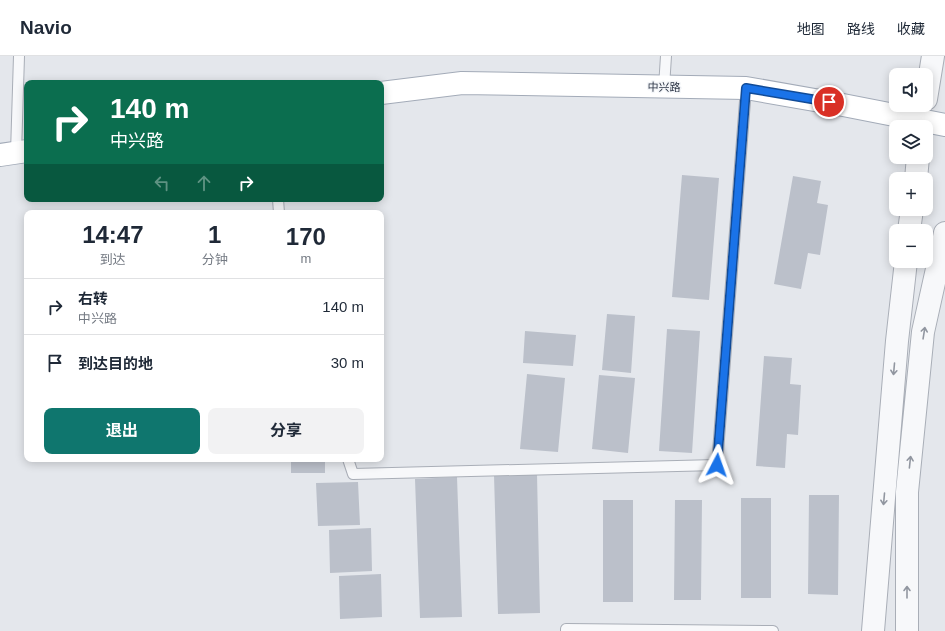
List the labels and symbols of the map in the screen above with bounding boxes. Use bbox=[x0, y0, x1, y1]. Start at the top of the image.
street label: 中兴路 bbox=[647, 81, 681, 93]
pin bbox=[812, 85, 846, 119]
one-way arrow bbox=[920, 327, 928, 340]
one-way arrow bbox=[891, 362, 898, 375]
position arrow bbox=[696, 444, 738, 486]
one-way arrow bbox=[906, 456, 913, 469]
one-way arrow bbox=[880, 492, 888, 505]
one-way arrow bbox=[903, 586, 911, 599]

